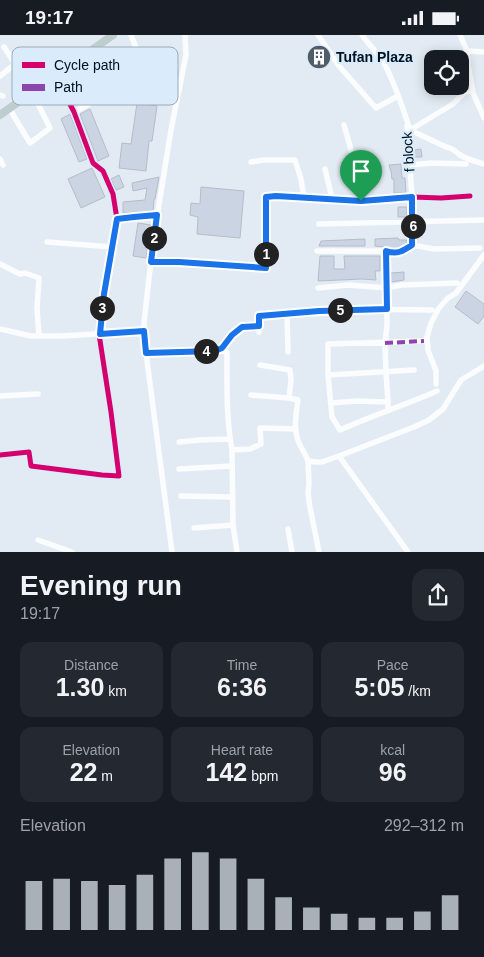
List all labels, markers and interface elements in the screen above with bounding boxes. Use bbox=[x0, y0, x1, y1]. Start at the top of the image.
text: 19:17 bbox=[25, 7, 74, 28]
building icon: Tufan Plaza bbox=[306, 44, 332, 70]
legend bbox=[12, 47, 178, 105]
place label: Tufan Plaza bbox=[336, 49, 413, 65]
map controls bbox=[424, 50, 469, 95]
button: locate bbox=[424, 50, 469, 95]
text: Cycle path bbox=[54, 57, 120, 73]
text: Path bbox=[54, 79, 83, 95]
street label: f block bbox=[399, 130, 417, 173]
pin bbox=[340, 150, 382, 201]
icon: arrive bbox=[347, 157, 375, 185]
pin: 6 bbox=[400, 213, 426, 239]
text: 6 bbox=[410, 218, 417, 234]
pin: 2 bbox=[142, 225, 166, 251]
text: 2 bbox=[151, 230, 158, 246]
pin: 1 bbox=[254, 241, 278, 267]
text: 1 bbox=[263, 246, 270, 262]
pin: 3 bbox=[90, 295, 114, 321]
pin: 5 bbox=[328, 297, 352, 323]
text: 3 bbox=[99, 300, 106, 316]
text: 5 bbox=[337, 302, 344, 318]
pin: 4 bbox=[194, 339, 218, 363]
text: 4 bbox=[203, 343, 210, 359]
button: share bbox=[412, 569, 464, 621]
text: Evening run bbox=[20, 570, 182, 601]
text: 19:17 bbox=[20, 605, 60, 622]
text: Distance bbox=[64, 657, 119, 673]
text: Time bbox=[227, 657, 257, 673]
text: Pace bbox=[377, 657, 409, 673]
text: 1.30 bbox=[56, 673, 104, 701]
text: 6:36 bbox=[217, 673, 267, 701]
text: 5:05 bbox=[354, 673, 404, 701]
text: km bbox=[104, 683, 127, 699]
text: /km bbox=[404, 683, 431, 699]
text: Elevation bbox=[63, 742, 120, 758]
text: Heart rate bbox=[211, 742, 273, 758]
text: kcal bbox=[380, 742, 405, 758]
text: 22 bbox=[70, 758, 97, 786]
text: 142 bbox=[206, 758, 247, 786]
text: 96 bbox=[379, 758, 407, 786]
text: m bbox=[97, 768, 113, 784]
text: bpm bbox=[247, 768, 278, 784]
text: Elevation bbox=[20, 817, 86, 834]
text: 292–312 m bbox=[384, 817, 464, 834]

